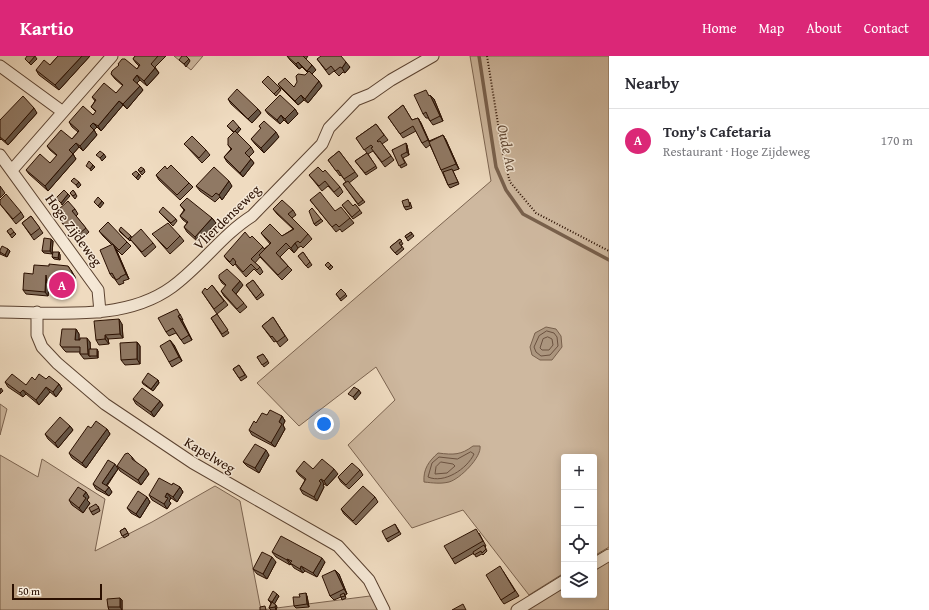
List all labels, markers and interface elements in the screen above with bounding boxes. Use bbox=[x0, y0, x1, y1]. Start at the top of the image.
text: Kartio bbox=[20, 14, 74, 42]
text: Home bbox=[702, 18, 737, 38]
text: Map bbox=[759, 18, 784, 38]
text: About bbox=[806, 18, 842, 38]
text: Contact bbox=[864, 18, 909, 38]
text: Nearby bbox=[625, 70, 679, 95]
text: Tony's Cafetaria bbox=[663, 121, 771, 142]
water label: Oude Aa bbox=[492, 122, 523, 173]
text: A bbox=[634, 131, 642, 150]
text: 170 m bbox=[881, 131, 913, 150]
text: Restaurant · Hoge Zijdeweg bbox=[663, 142, 810, 161]
street label: Vlierdenseweg bbox=[189, 180, 265, 254]
street label: Hoge Zijdeweg bbox=[41, 190, 107, 270]
pin: A bbox=[49, 270, 75, 300]
your location bbox=[314, 414, 334, 434]
street label: Kapelweg bbox=[181, 432, 239, 478]
map controls bbox=[561, 454, 597, 598]
button: + bbox=[561, 454, 597, 490]
button: − bbox=[561, 490, 597, 526]
button: locate bbox=[561, 526, 597, 562]
button: layers bbox=[561, 562, 597, 598]
scale bar bbox=[12, 582, 102, 601]
text: 50 m bbox=[18, 583, 40, 599]

